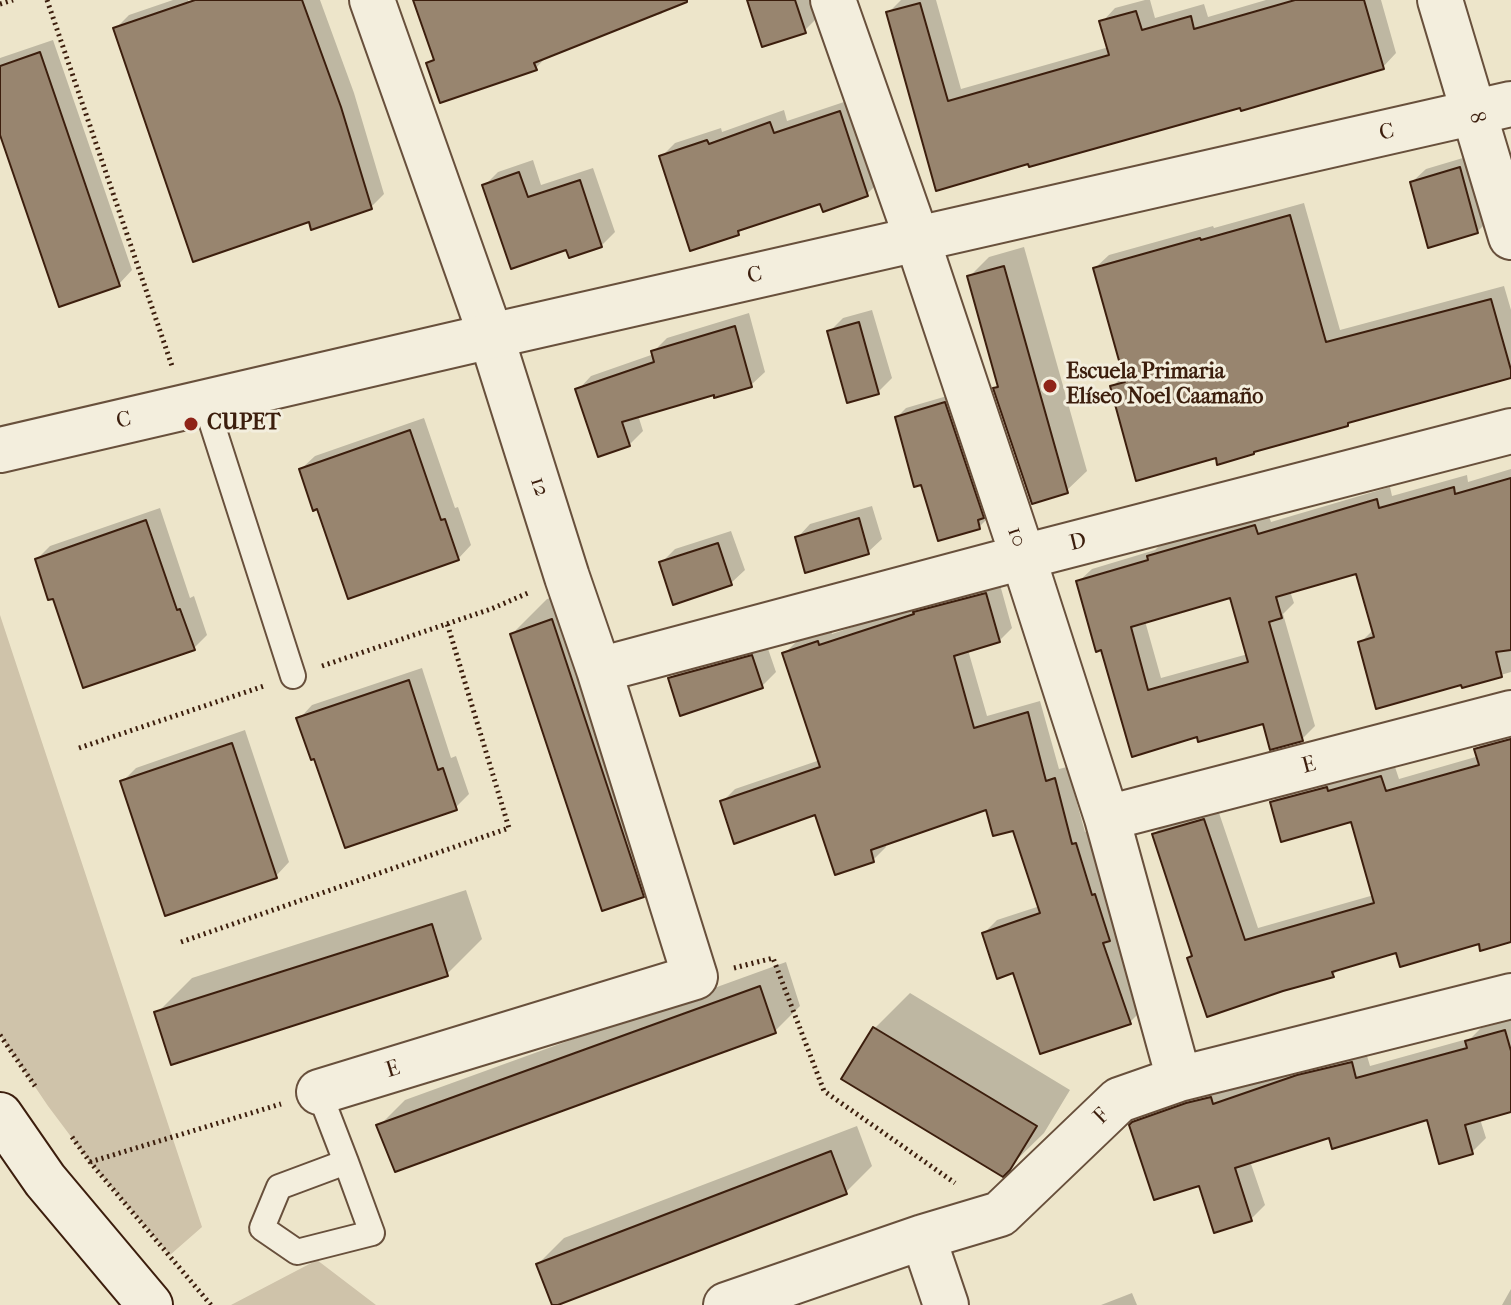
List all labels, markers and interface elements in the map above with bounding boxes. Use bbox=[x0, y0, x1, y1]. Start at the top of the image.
street label: 8 bbox=[1462, 109, 1490, 127]
street label: C bbox=[1377, 118, 1397, 148]
street label: C bbox=[745, 261, 765, 291]
place label: Escuela Primaria Elíseo Noel Caamaño bbox=[1066, 360, 1263, 412]
marker: Escuela Primaria Elíseo Noel Caamaño bbox=[1041, 377, 1059, 395]
street label: C bbox=[114, 406, 134, 436]
place label: CUPET bbox=[207, 411, 280, 437]
marker: CUPET bbox=[182, 415, 200, 433]
street label: 12 bbox=[523, 474, 555, 500]
street label: 10 bbox=[1000, 523, 1032, 551]
street label: D bbox=[1067, 528, 1089, 558]
street label: E bbox=[1299, 752, 1319, 780]
street label: E bbox=[383, 1055, 403, 1085]
street label: F bbox=[1089, 1103, 1115, 1131]

